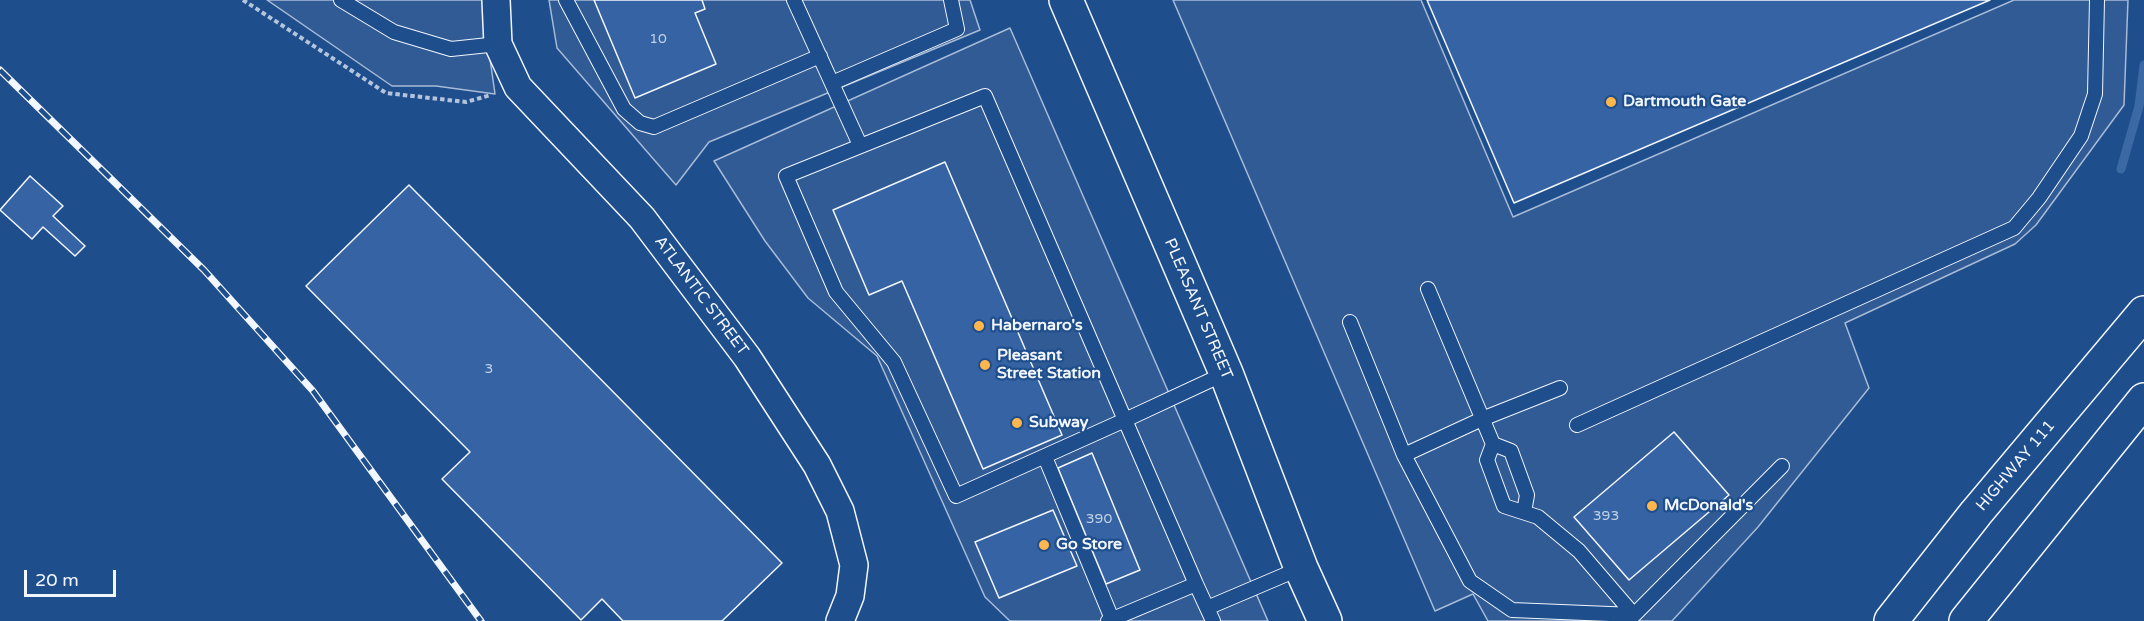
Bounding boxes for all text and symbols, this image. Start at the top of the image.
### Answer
house number: 10 [649,31,667,47]
place label: Dartmouth Gate [1623,92,1746,112]
marker: Dartmouth Gate [1604,95,1618,109]
street label: ATLANTIC STREET [650,233,752,359]
street label: PLEASANT STREET [1160,236,1236,382]
place label: Habernaro's [991,316,1083,336]
marker: Habernaro's [972,319,986,333]
place label: Pleasant Street Station [997,346,1101,384]
marker: Pleasant Street Station [978,358,992,372]
house number: 3 [485,361,493,377]
place label: Subway [1029,413,1088,433]
marker: Subway [1010,416,1024,430]
street label: HIGHWAY 111 [1972,417,2060,515]
place label: McDonald's [1664,496,1753,516]
marker: McDonald's [1645,499,1659,513]
house number: 393 [1593,508,1619,524]
house number: 390 [1086,511,1112,527]
place label: Go Store [1056,535,1122,555]
marker: Go Store [1037,538,1051,552]
scale bar [27,558,118,596]
text: 20 m [35,569,79,591]

